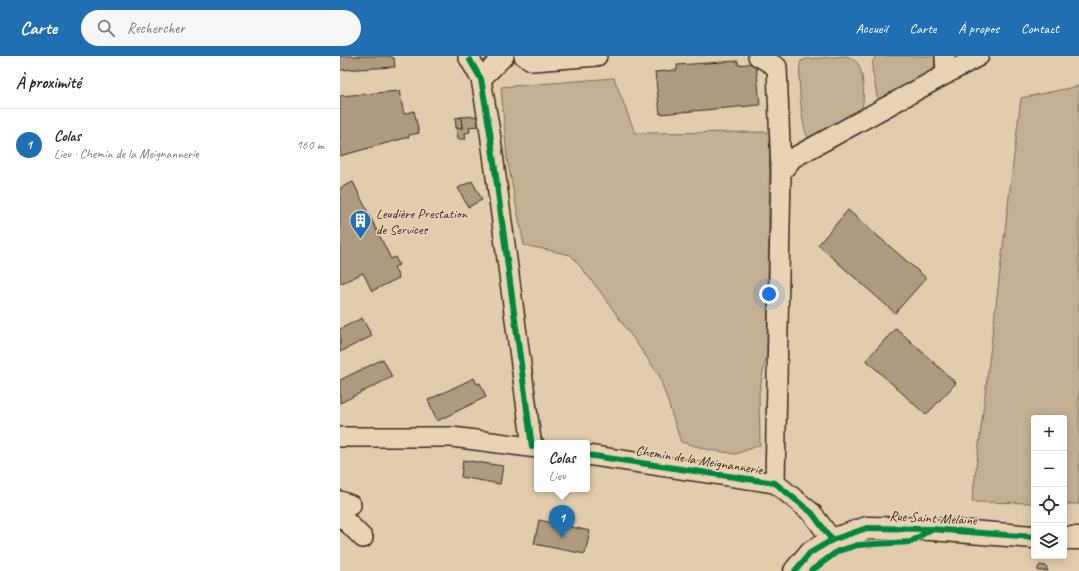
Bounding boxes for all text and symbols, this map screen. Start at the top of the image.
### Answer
search box [81,10,361,46]
text: Carte [20,16,57,40]
icon: search [95,17,117,39]
text: Rechercher [127,19,185,38]
text: Accueil [856,20,887,37]
text: Carte [909,20,936,37]
text: À propos [958,20,999,37]
text: Contact [1021,20,1059,37]
text: À proximité [16,72,81,93]
text: Colas [54,127,81,146]
text: 1 [26,137,32,153]
text: 160 m [296,137,324,153]
text: Lieu · Chemin de la Meignannerie [54,146,199,162]
place label: Leudière Prestation de Services [376,205,468,238]
building icon: Leudière Prestation de Services [348,208,374,241]
your location [759,284,779,304]
map controls [1031,415,1067,559]
button: + [1031,415,1067,451]
popup [534,440,590,492]
street label: Chemin de la Meignannerie [635,442,765,479]
text: Colas [549,449,575,468]
button: − [1031,451,1067,487]
text: Lieu [549,468,566,484]
button: locate [1031,487,1067,523]
pin: 1 [549,505,575,538]
street label: Rue Saint-Melaine [889,507,978,529]
button: layers [1031,523,1067,559]

